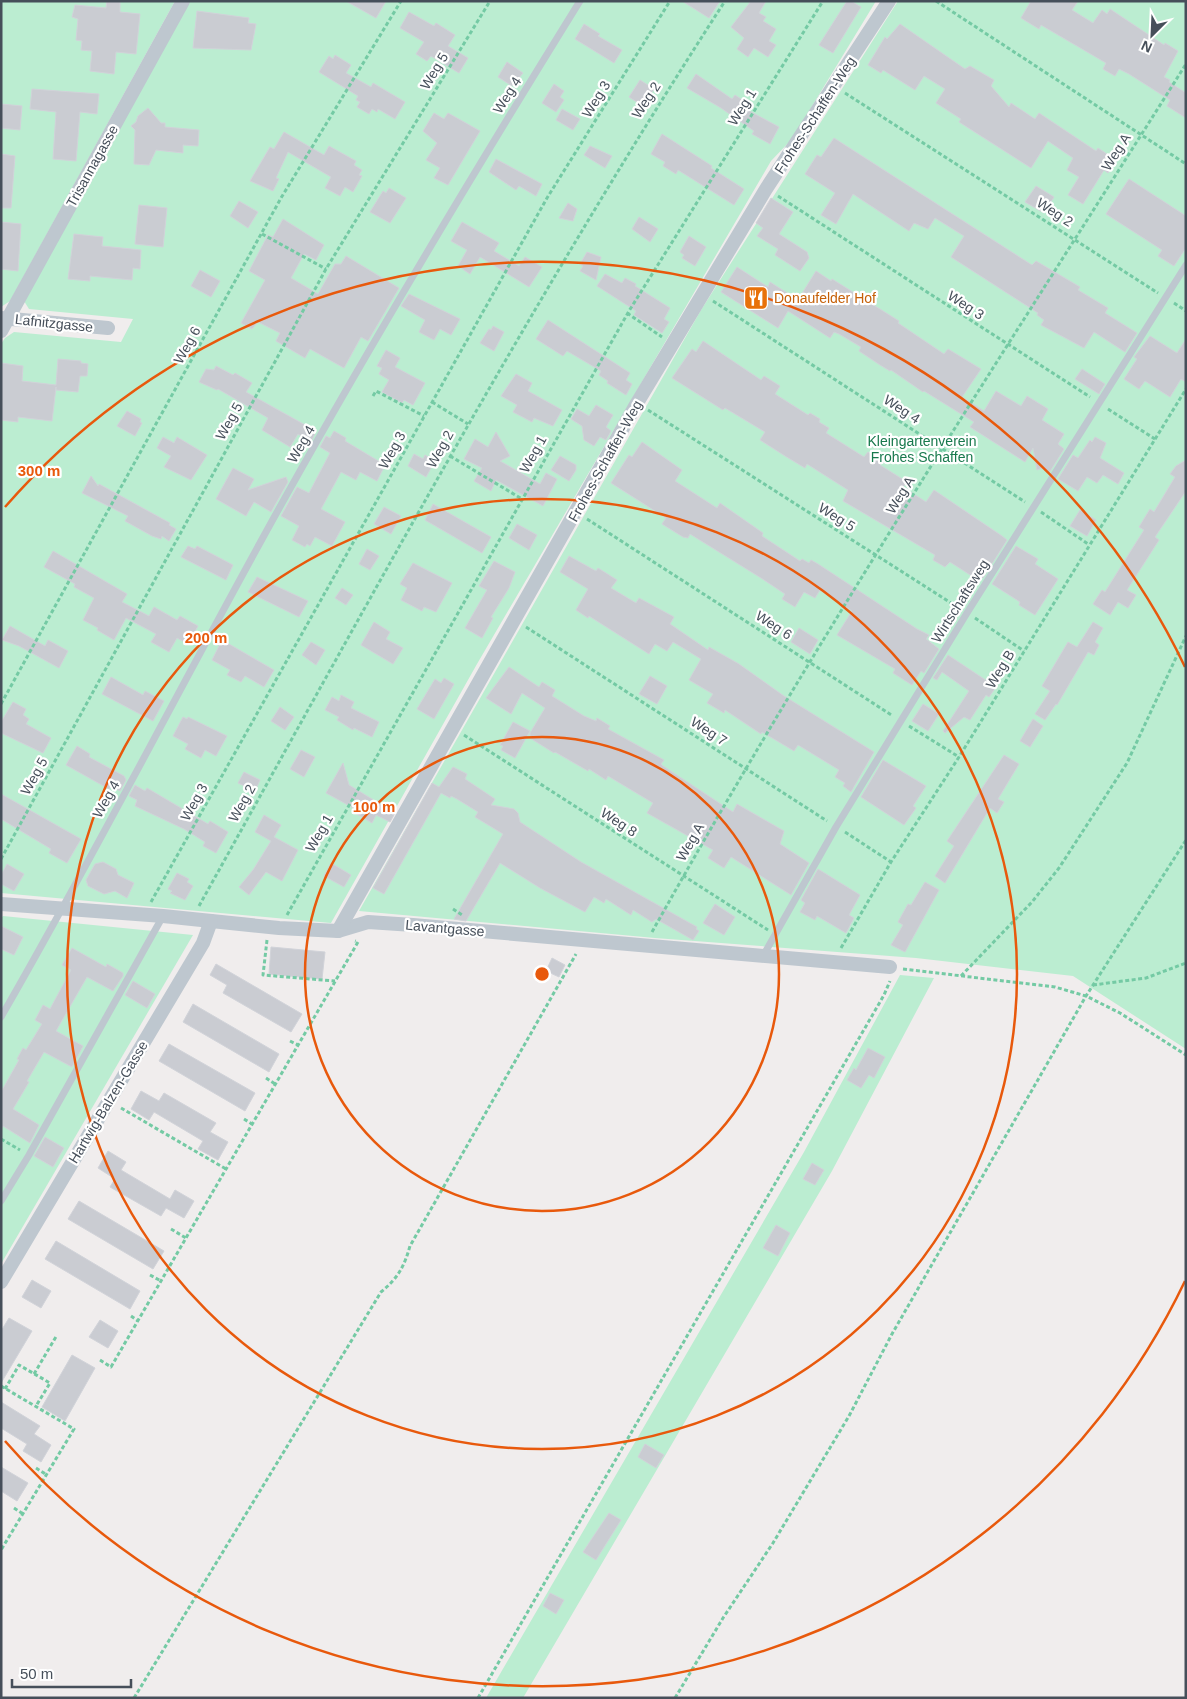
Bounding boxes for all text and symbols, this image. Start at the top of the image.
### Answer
north arrow [1127,10,1177,60]
text: N [1139,38,1155,56]
street label: Weg 5 [417,49,451,92]
street label: Frohes-Schaffen-Weg [771,53,859,177]
street label: Weg 4 [490,74,525,116]
street label: Weg 3 [579,78,614,120]
street label: Weg 2 [628,79,664,121]
street label: Weg 1 [725,86,760,128]
street label: Trisannagasse [63,122,121,210]
street label: Weg A [1098,130,1134,174]
street label: Weg 2 [1034,194,1076,230]
restaurant icon: Donaufelder Hof [743,285,769,311]
street label: Weg 3 [945,287,987,323]
place label: Donaufelder Hof [774,290,876,306]
street label: Lafnitzgasse [14,311,94,335]
street label: Weg 6 [170,323,204,366]
street label: Weg 4 [881,391,923,427]
street label: Frohes-Schaffen-Weg [565,397,645,525]
street label: Weg 5 [212,399,246,442]
street label: Weg 4 [284,422,318,465]
street label: Weg 2 [423,427,457,470]
street label: Weg 3 [375,428,409,471]
street label: Weg 1 [516,432,550,475]
park label: Kleingartenverein Frohes Schaffen [868,433,976,465]
text: 300 m [18,462,60,479]
street label: Weg A [882,473,918,517]
street label: Weg 5 [816,500,858,535]
street label: Wirtschaftsweg [928,557,992,645]
street label: Weg 6 [753,607,795,643]
text: 200 m [185,629,227,646]
street label: Weg B [982,647,1018,691]
street label: Weg 7 [688,713,730,749]
street label: Weg 5 [17,754,51,797]
street label: Weg 4 [89,777,123,820]
street label: Weg 3 [177,780,211,823]
street label: Weg 2 [225,781,259,824]
text: 100 m [353,798,395,815]
street label: Weg 8 [598,804,640,840]
street label: Weg 1 [302,811,336,854]
street label: Weg A [673,820,708,864]
street label: Lavantgasse [405,917,485,939]
centre of rings [533,965,551,983]
street label: Hartwig-Balzen-Gasse [65,1038,151,1166]
scale bar [12,1656,131,1688]
text: 50 m [20,1665,53,1682]

